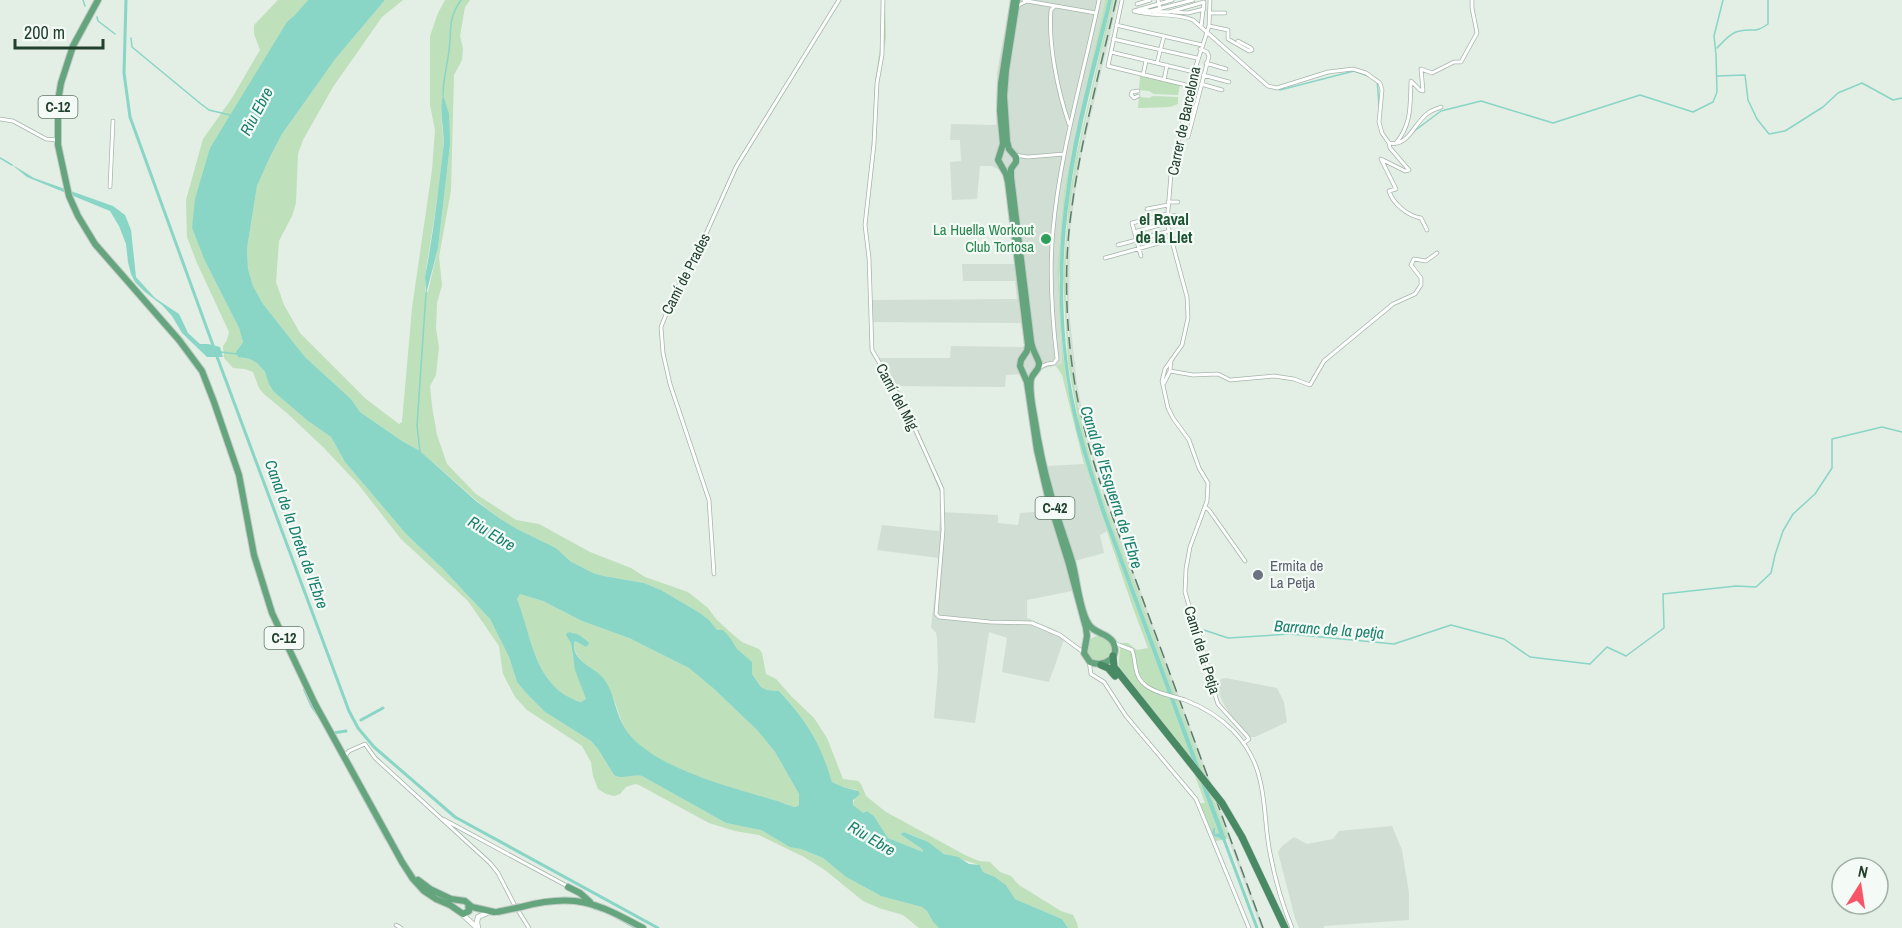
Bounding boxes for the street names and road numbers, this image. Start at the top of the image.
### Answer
street label: Carrer de Barcelona [1162,64,1205,177]
road number: C-12 [38,96,78,118]
street label: Camí de Prades [656,229,715,318]
street label: Camí del Mig [871,360,924,434]
road number: C-42 [1036,497,1074,519]
street label: Camí de la Petja [1179,603,1226,697]
road number: C-12 [264,627,304,649]

